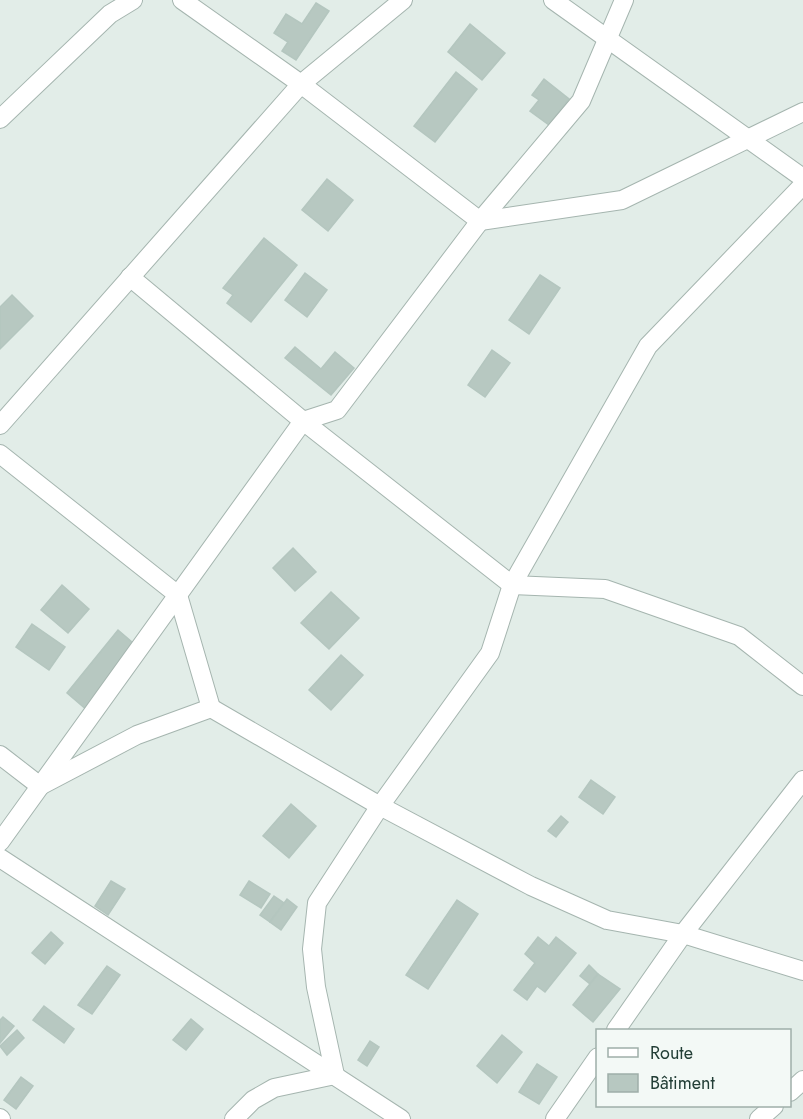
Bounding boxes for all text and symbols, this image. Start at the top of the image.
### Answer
legend [596,1029,791,1107]
text: Route [650,1040,693,1066]
text: Bâtiment [650,1070,716,1096]

